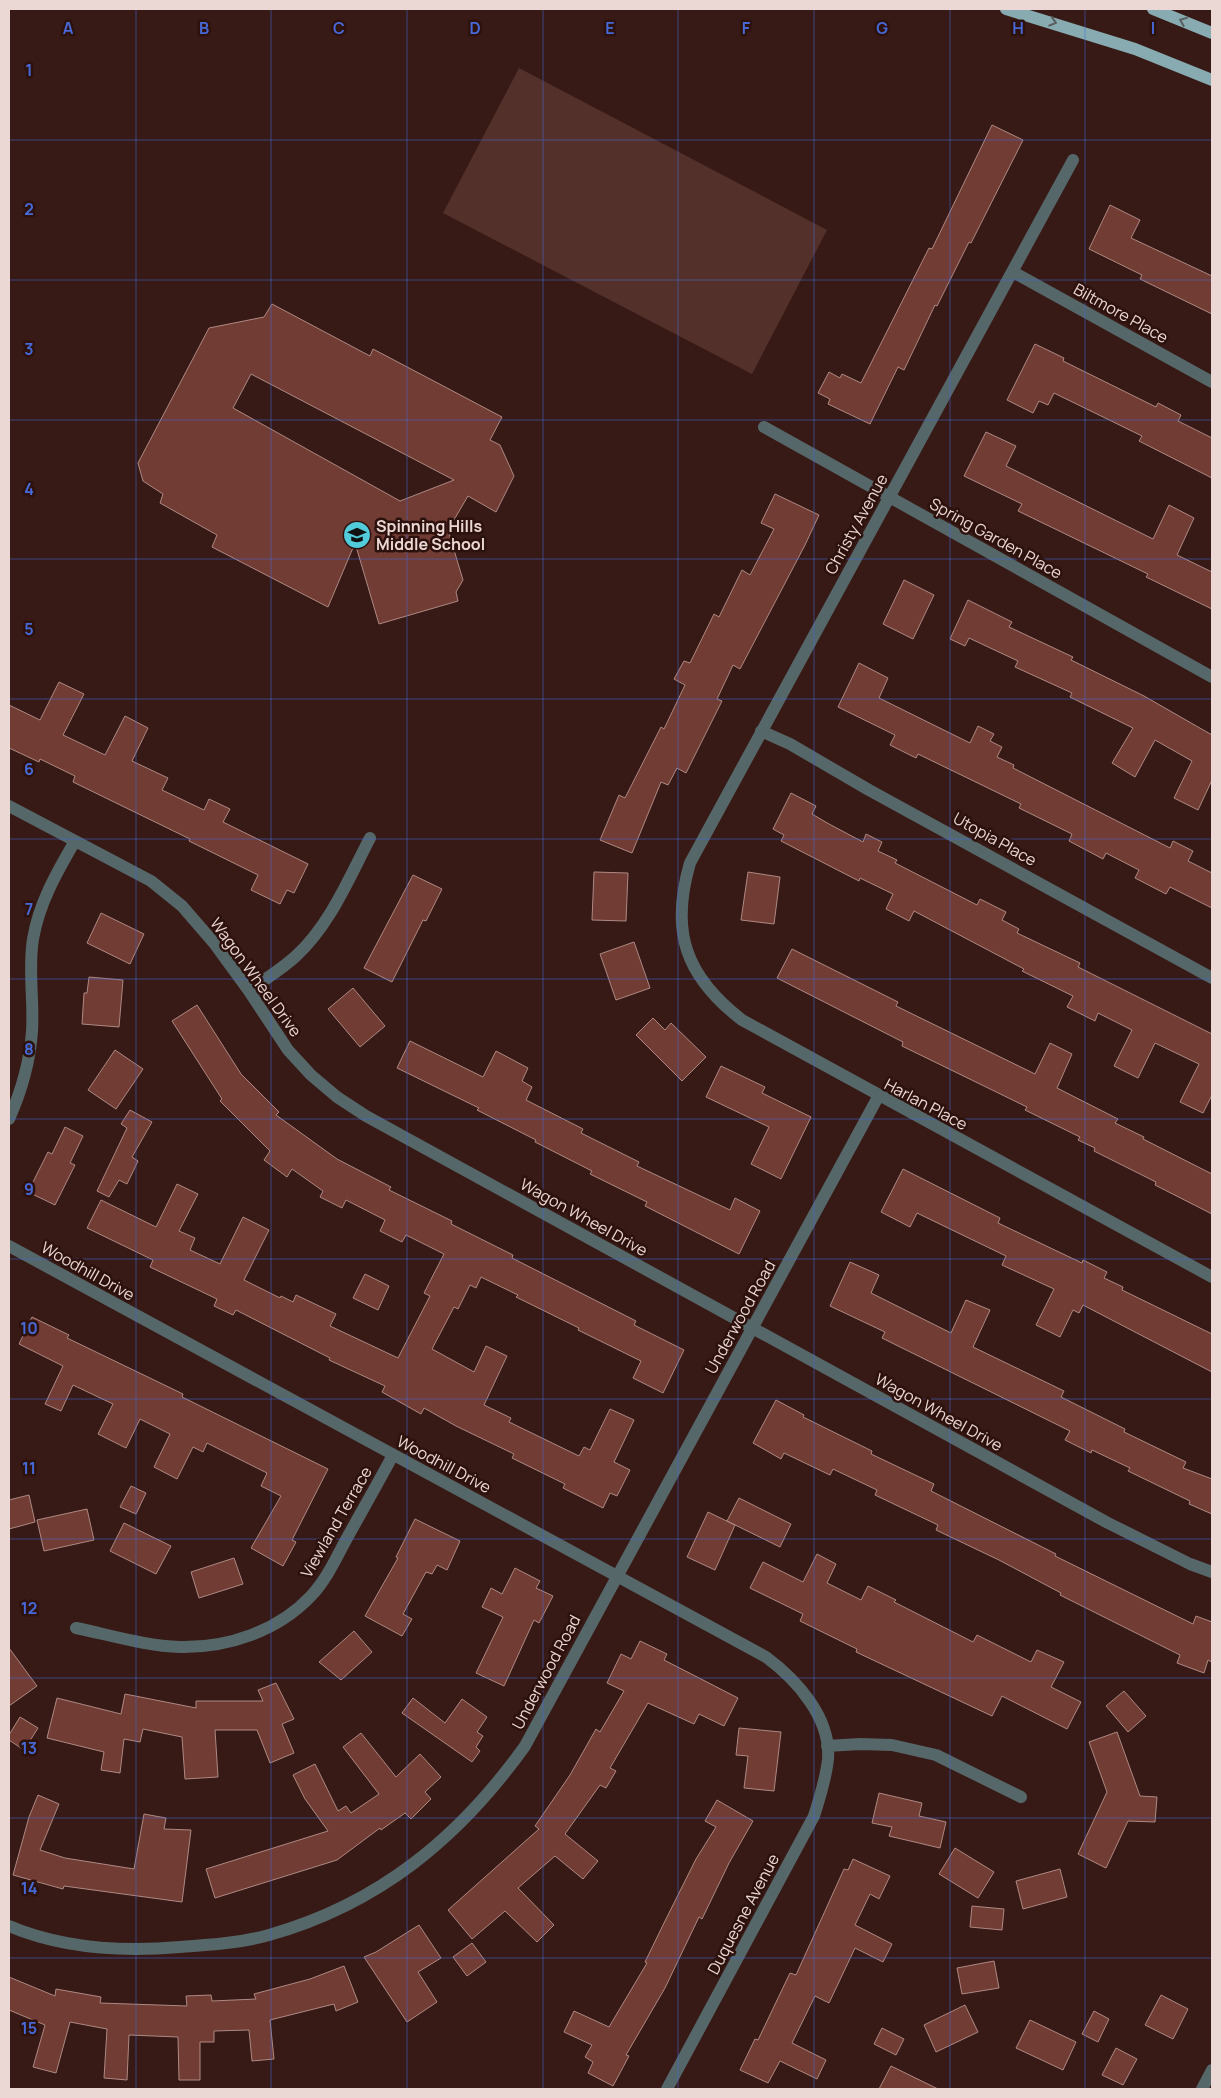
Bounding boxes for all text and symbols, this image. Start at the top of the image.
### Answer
one-way arrow [1179,16,1188,27]
text: A [63,17,74,39]
text: B [199,17,209,39]
text: C [333,17,345,39]
text: D [469,17,481,39]
text: E [605,17,615,39]
text: F [742,17,751,39]
text: G [876,17,888,39]
text: H [1012,17,1024,39]
one-way arrow [1048,17,1056,27]
text: I [1151,17,1155,39]
text: 1 [25,59,33,81]
text: 2 [24,198,34,220]
street label: Biltmore Place [1070,278,1172,348]
text: 3 [24,338,34,360]
street label: Christy Avenue [819,470,893,578]
text: 4 [24,478,34,500]
street label: Spring Garden Place [926,492,1066,584]
place label: Spinning Hills Middle School [376,515,485,555]
school or university icon: Spinning Hills Middle School [342,520,372,550]
text: 5 [24,618,34,640]
text: 6 [24,758,34,780]
street label: Utopia Place [949,807,1041,871]
text: 7 [25,898,33,920]
street label: Wagon Wheel Drive [205,913,307,1041]
text: 8 [24,1038,34,1060]
street label: Harlan Place [881,1073,971,1135]
street label: Wagon Wheel Drive [516,1173,652,1261]
text: 9 [24,1178,34,1200]
street label: Woodhill Drive [37,1236,139,1306]
street label: Underwood Road [700,1256,780,1378]
text: 10 [20,1317,38,1339]
street label: Wagon Wheel Drive [871,1368,1007,1456]
street label: Woodhill Drive [393,1430,495,1498]
text: 11 [22,1457,36,1479]
street label: Viewland Terrace [295,1462,377,1582]
text: 12 [21,1597,37,1619]
street label: Underwood Road [507,1611,585,1733]
text: 13 [21,1737,37,1759]
street label: Duquesne Avenue [702,1850,784,1978]
text: 14 [21,1877,37,1899]
text: 15 [21,2017,37,2039]

